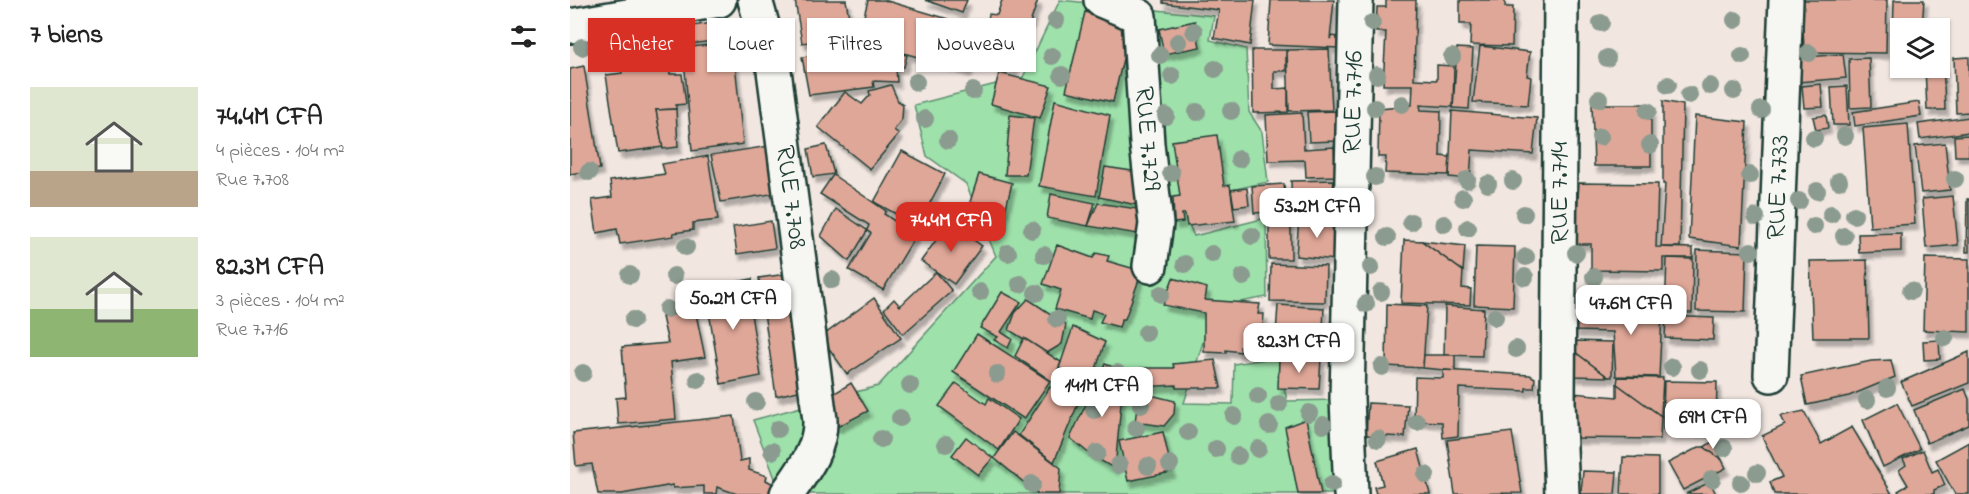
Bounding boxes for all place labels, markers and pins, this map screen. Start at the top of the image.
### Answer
pin: 53.2M CFA [1248,188,1386,239]
pin: 74.4M CFA [882,202,1020,253]
pin: 50.2M CFA [664,280,802,331]
pin: 47.6M CFA [1562,285,1700,336]
pin: 82.3M CFA [1230,323,1368,374]
pin: 141M CFA [1040,367,1164,418]
pin: 69M CFA [1658,399,1768,450]

